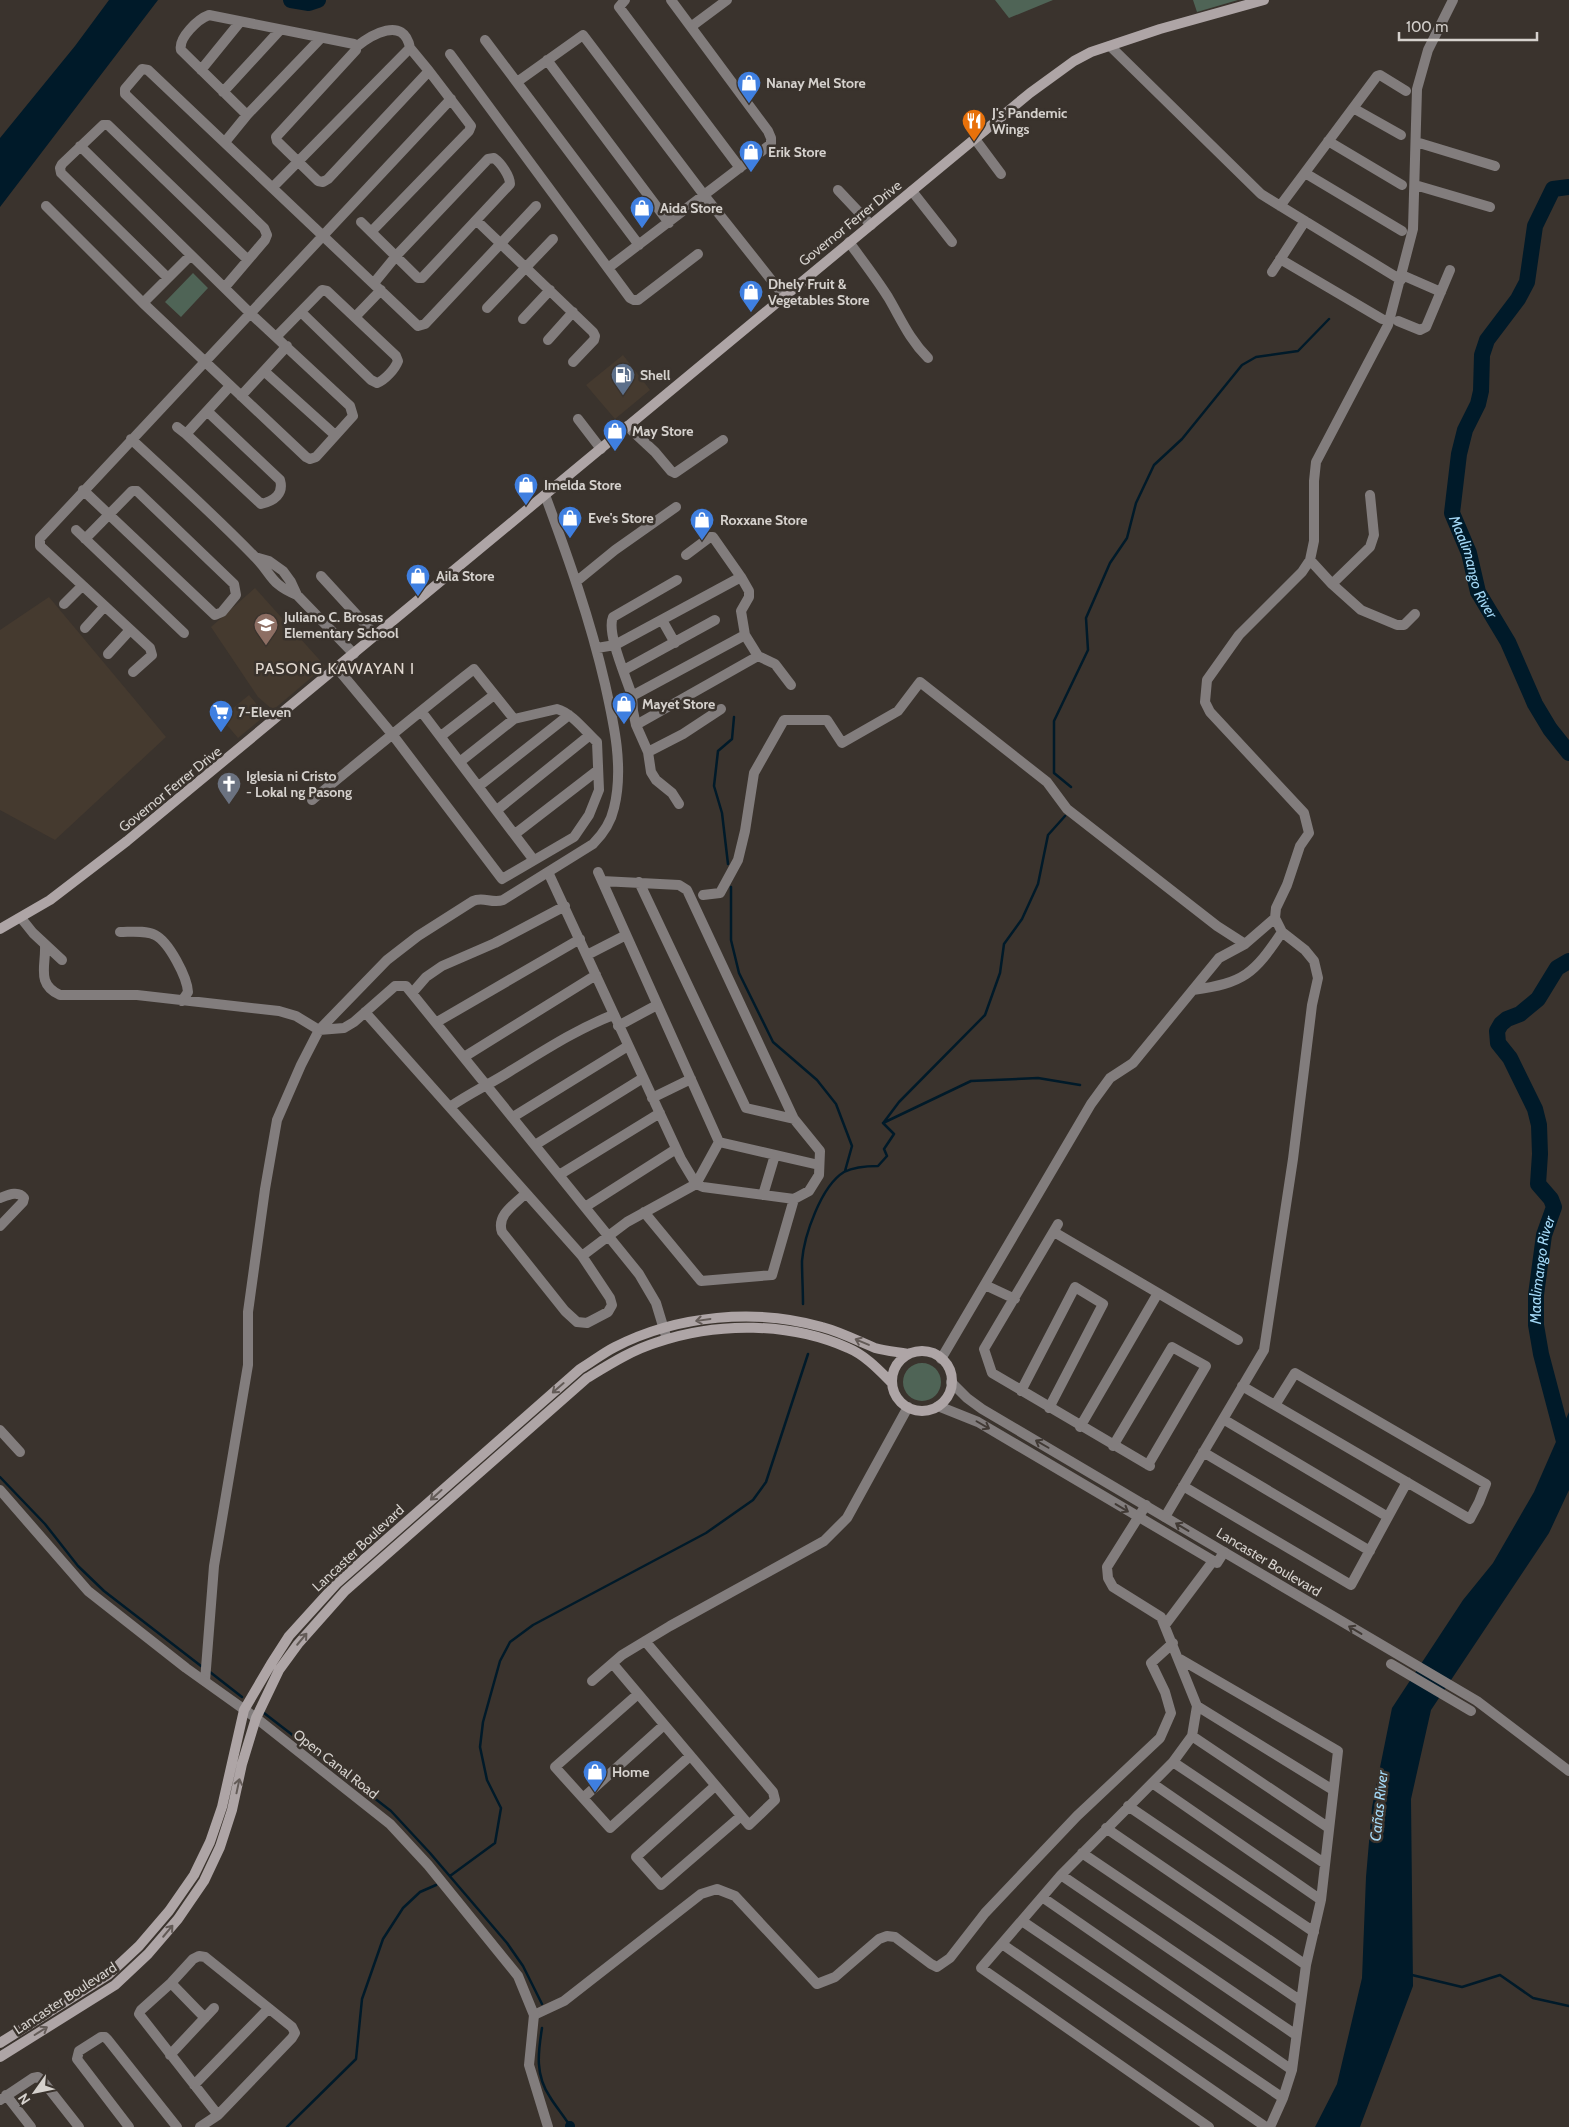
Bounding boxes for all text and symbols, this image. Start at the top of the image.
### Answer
scale bar [1399,10,1536,42]
text: 100 m [1406,18,1448,36]
shop icon: Nanay Mel Store [736,70,762,104]
place label: Nanay Mel Store [766,74,866,92]
place label: J's Pandemic Wings [991,104,1068,138]
restaurant icon: J's Pandemic Wings [961,108,987,142]
shop icon: Erik Store [738,139,764,173]
place label: Erik Store [768,143,826,161]
street label: Governor Ferrer Drive [795,176,905,270]
shop icon: Aida Store [629,195,655,229]
place label: Aida Store [660,199,723,217]
place label: Dhely Fruit & Vegetables Store [768,275,869,309]
shop icon: Dhely Fruit & Vegetables Store [738,279,764,313]
fuel station icon: Shell [610,362,636,396]
place label: Shell [640,366,671,384]
shop icon: May Store [602,418,628,452]
place label: May Store [632,422,693,440]
shop icon: Imelda Store [513,472,539,506]
place label: Imelda Store [544,476,621,494]
shop icon: Eve's Store [557,505,583,539]
shop icon: Roxxane Store [689,507,715,541]
place label: Eve's Store [588,509,654,527]
place label: Roxxane Store [720,511,808,529]
water label: Maalimango River [1445,512,1501,623]
shop icon: Aila Store [405,563,431,597]
place label: Aila Store [436,567,494,585]
place label: Juliano C. Brosas Elementary School [283,608,399,642]
school or university icon: Juliano C. Brosas Elementary School [253,612,279,646]
district label: PASONG KAWAYAN I [255,659,415,678]
shop icon: Mayet Store [611,691,637,725]
place label: Mayet Store [642,695,715,713]
supermarket icon: 7-Eleven [208,699,234,733]
place label: 7-Eleven [238,703,291,721]
street label: Governor Ferrer Drive [115,742,225,836]
place label: Iglesia ni Cristo - Lokal ng Pasong [246,767,352,801]
church icon: Iglesia ni Cristo - Lokal ng Pasong [216,771,242,805]
water label: Maalimango River [1527,1212,1560,1325]
one-way arrow [696,1315,712,1325]
one-way arrow [855,1336,870,1346]
one-way arrow [552,1382,565,1393]
one-way arrow [975,1420,990,1430]
one-way arrow [1036,1439,1050,1449]
one-way arrow [430,1489,443,1501]
street label: Lancaster Boulevard [308,1501,408,1595]
one-way arrow [1115,1504,1129,1514]
one-way arrow [1176,1521,1190,1531]
street label: Lancaster Boulevard [1213,1524,1325,1600]
one-way arrow [1349,1624,1363,1634]
one-way arrow [297,1633,308,1646]
street label: Open Canal Road [290,1725,382,1803]
shop icon: Home [582,1759,608,1793]
place label: Home [612,1763,649,1781]
water label: Cañas River [1366,1768,1392,1842]
one-way arrow [233,1779,243,1795]
one-way arrow [162,1924,173,1937]
street label: Lancaster Boulevard [10,1958,120,2038]
one-way arrow [34,2025,48,2035]
north arrow [10,2067,60,2117]
text: N [14,2090,34,2108]

